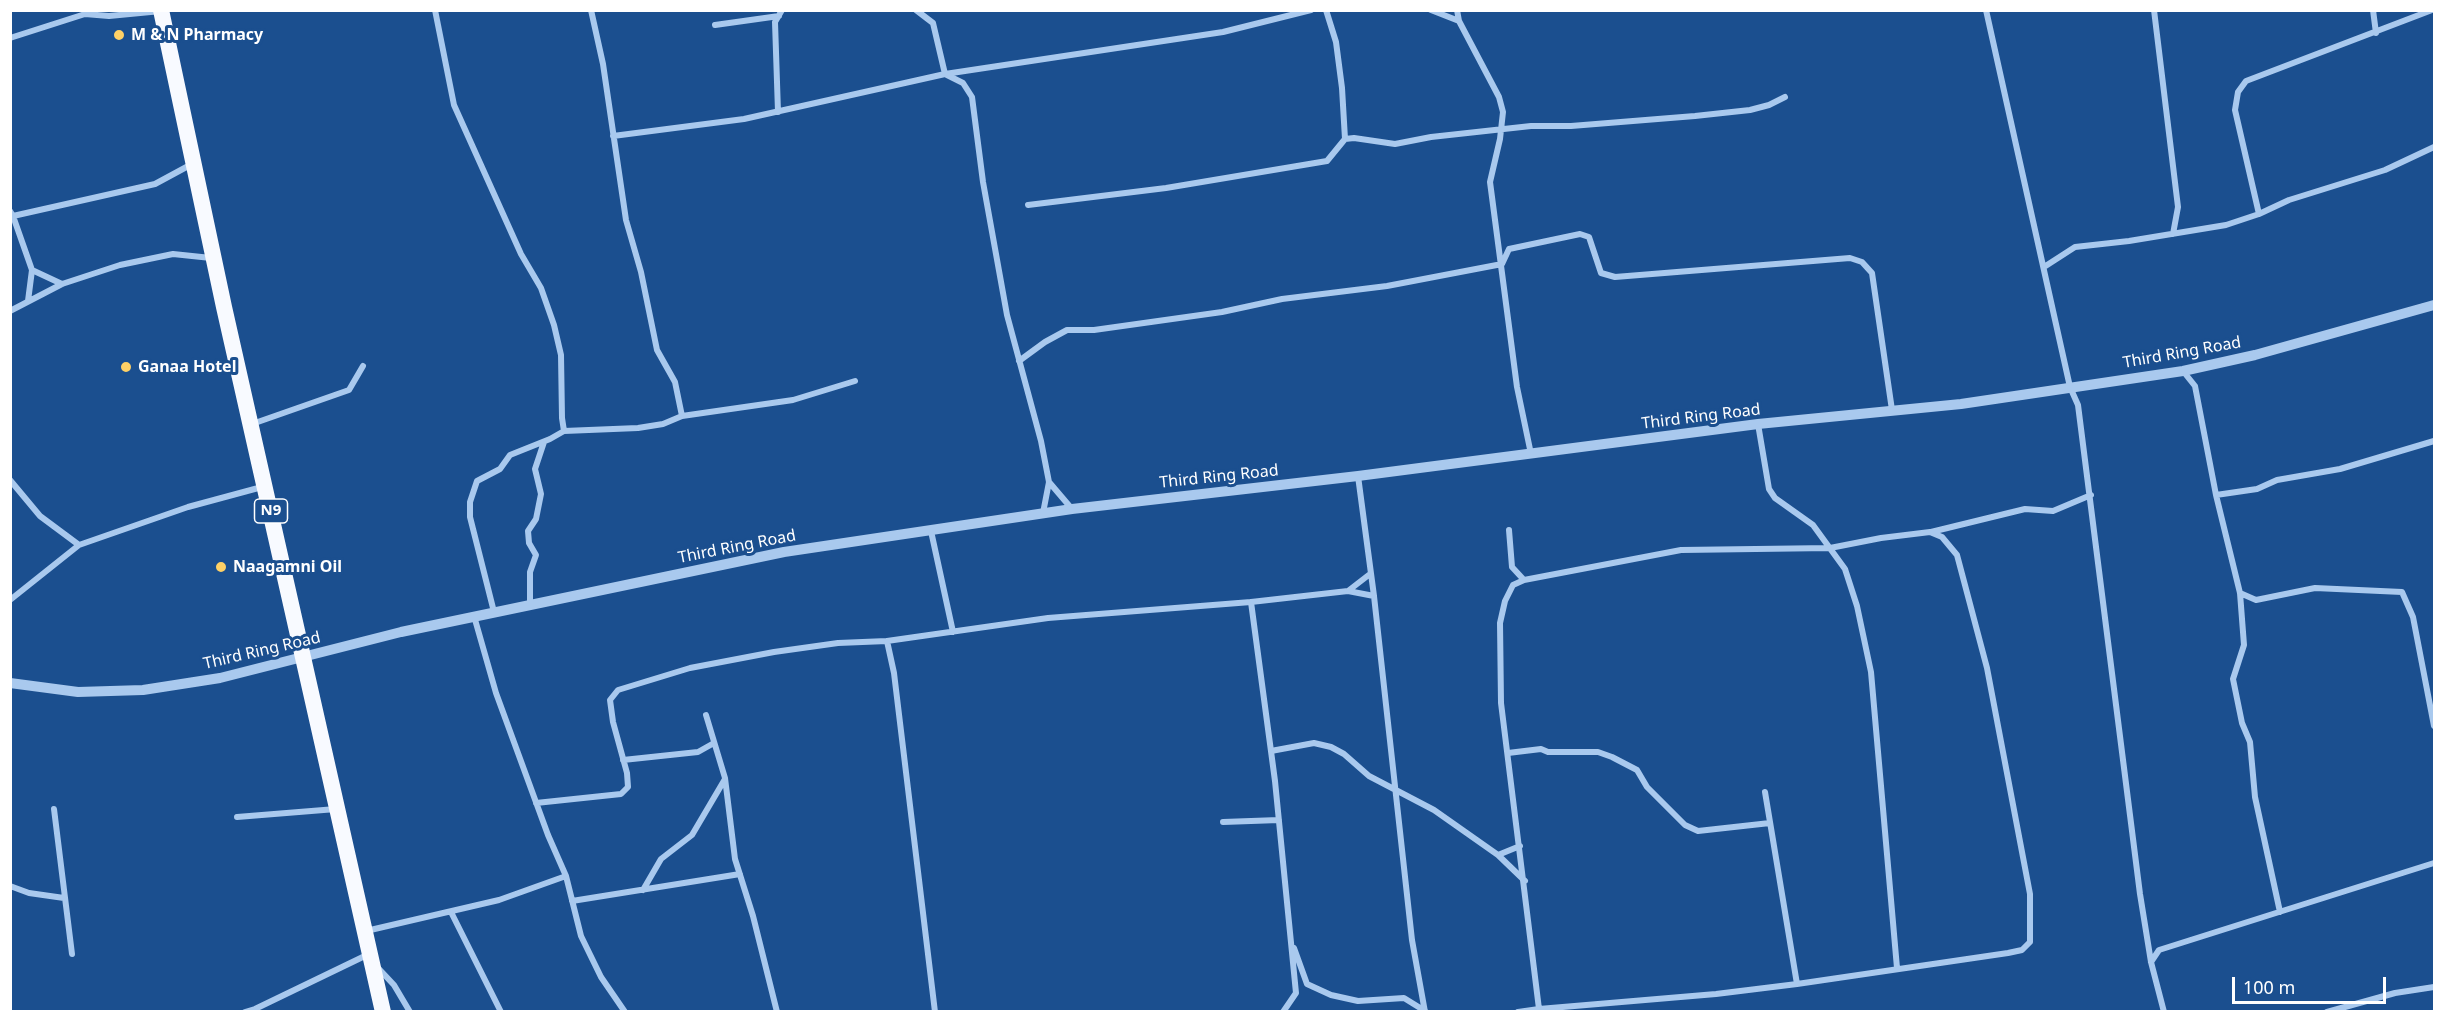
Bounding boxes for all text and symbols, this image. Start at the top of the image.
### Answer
place label: M & N Pharmacy [131,25,263,45]
marker: M & N Pharmacy [112,28,126,42]
street label: Third Ring Road [2121,333,2243,373]
place label: Ganaa Hotel [138,357,236,377]
marker: Ganaa Hotel [119,360,133,374]
street label: Third Ring Road [1640,400,1762,434]
street label: Third Ring Road [1159,461,1279,493]
road number: N9 [254,499,288,523]
street label: Third Ring Road [676,526,798,568]
place label: Naagamni Oil [233,557,342,577]
marker: Naagamni Oil [214,560,228,574]
street label: Third Ring Road [202,628,322,674]
scale bar [2235,965,2390,1003]
text: 100 m [2243,975,2295,999]

